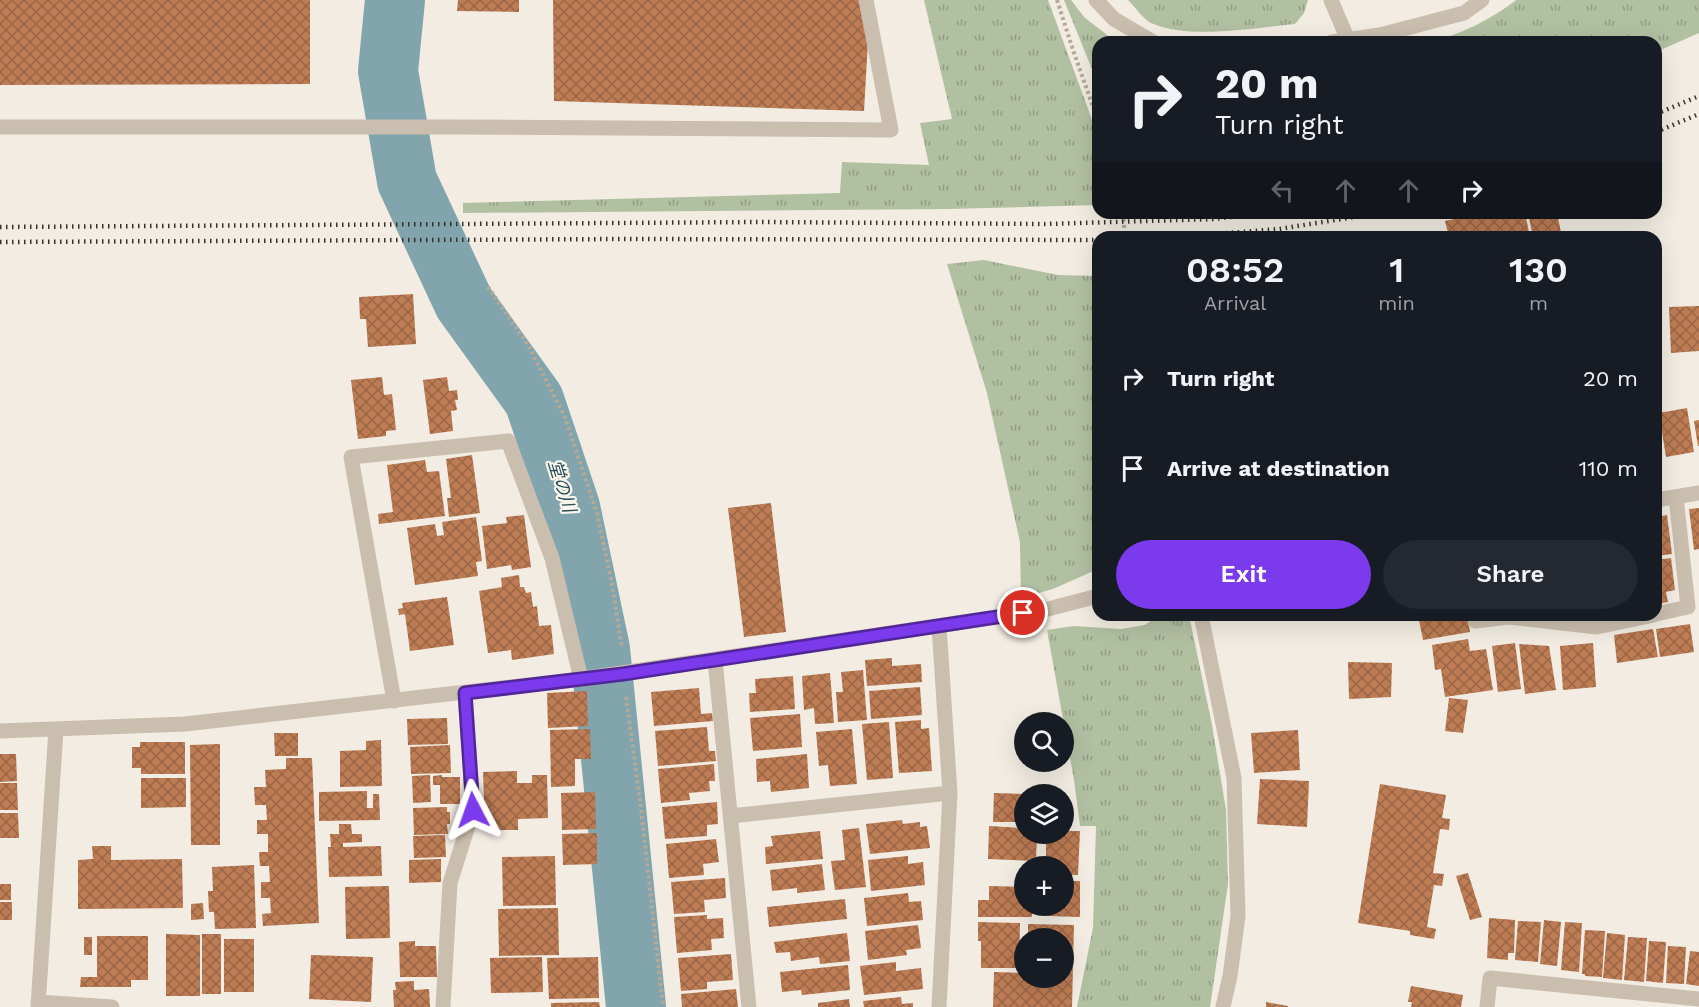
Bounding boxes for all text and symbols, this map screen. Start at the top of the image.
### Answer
text: 20 m [1215,59,1319,108]
icon: right [1116,60,1194,138]
text: Turn right [1215,109,1344,141]
icon: left [1266,174,1299,207]
icon: ahead [1329,174,1362,207]
icon: ahead [1392,174,1425,207]
icon: right [1455,174,1488,207]
text: 08:52 [1186,249,1284,291]
text: 1 [1389,249,1404,291]
text: 130 [1509,249,1568,291]
text: Arrival [1204,291,1266,315]
text: min [1378,291,1415,315]
text: m [1529,291,1548,315]
icon: right [1116,362,1149,395]
text: Turn right [1167,366,1274,391]
text: 20 m [1583,366,1638,391]
icon: arrive [1116,452,1149,485]
text: Arrive at destination [1167,456,1390,481]
text: 110 m [1579,456,1638,481]
water label: 堂の川 [545,457,581,517]
button: Exit [1116,540,1371,609]
button: Share [1383,540,1638,609]
pin [997,587,1048,638]
icon: arrive [1006,596,1039,629]
map controls [1014,712,1074,988]
button: search [1014,712,1074,772]
position arrow [441,778,505,842]
button: layers [1014,784,1074,844]
button: + [1014,856,1074,916]
button: − [1014,928,1074,988]

